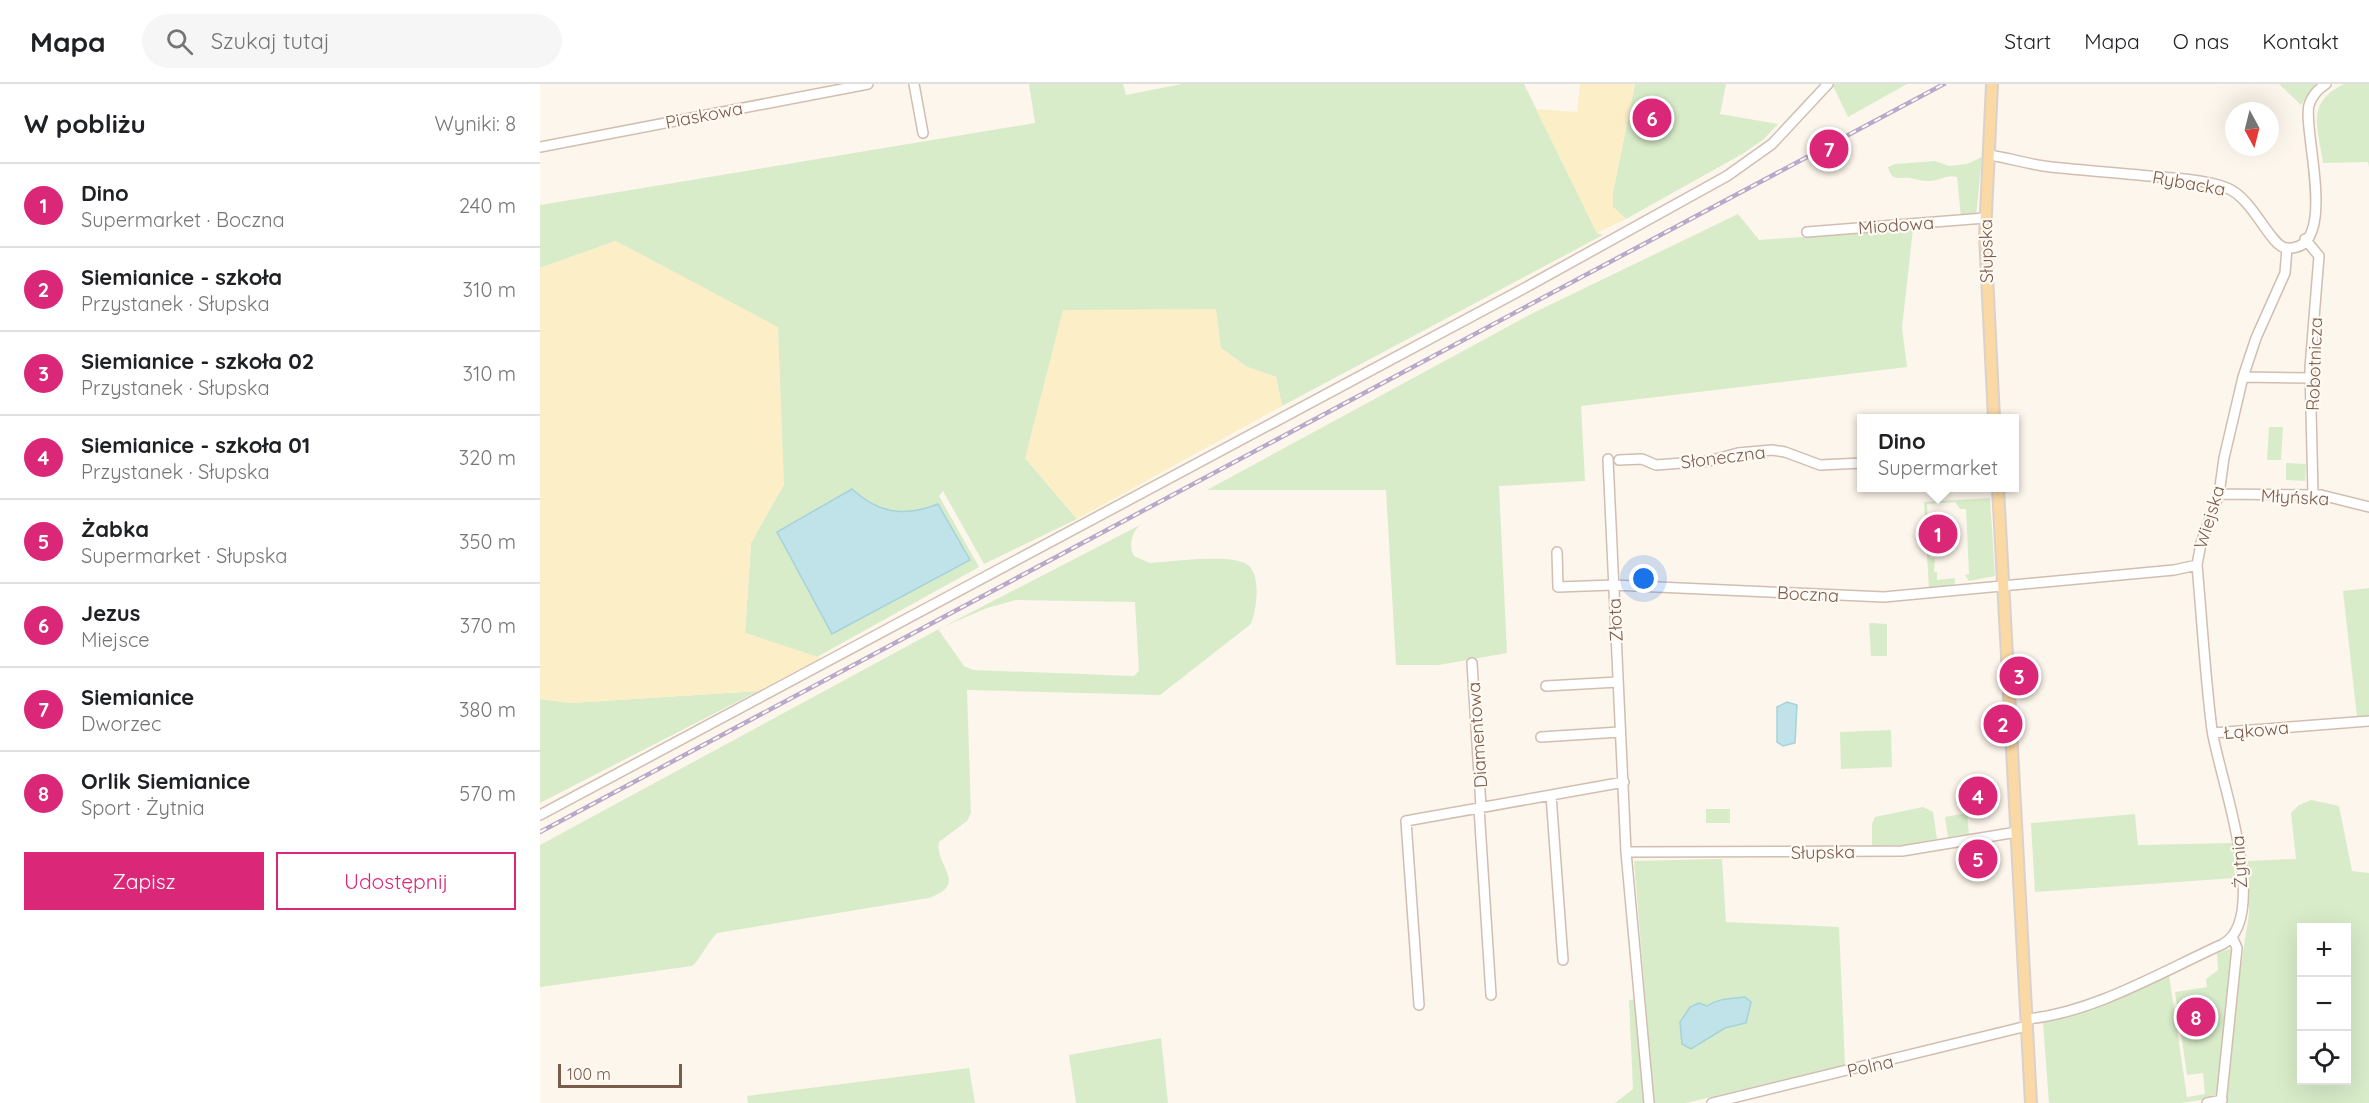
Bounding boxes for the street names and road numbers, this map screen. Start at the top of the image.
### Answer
street label: Piaskowa [663,96,745,134]
street label: Rybacka [2151,165,2227,201]
street label: Miodowa [1857,211,1935,239]
street label: Słupska [1974,219,1998,283]
street label: Robotnicza [2301,317,2327,411]
street label: Słoneczna [1679,440,1767,474]
street label: Wiejska [2188,482,2230,552]
street label: Młyńska [2260,484,2330,510]
street label: Boczna [1777,581,1839,607]
street label: Złota [1602,598,1628,642]
street label: Diamentowa [1462,681,1492,789]
street label: Łąkowa [2222,716,2290,744]
street label: Żytnia [2226,835,2252,889]
street label: Słupska [1791,840,1855,864]
street label: Polna [1845,1050,1895,1082]

